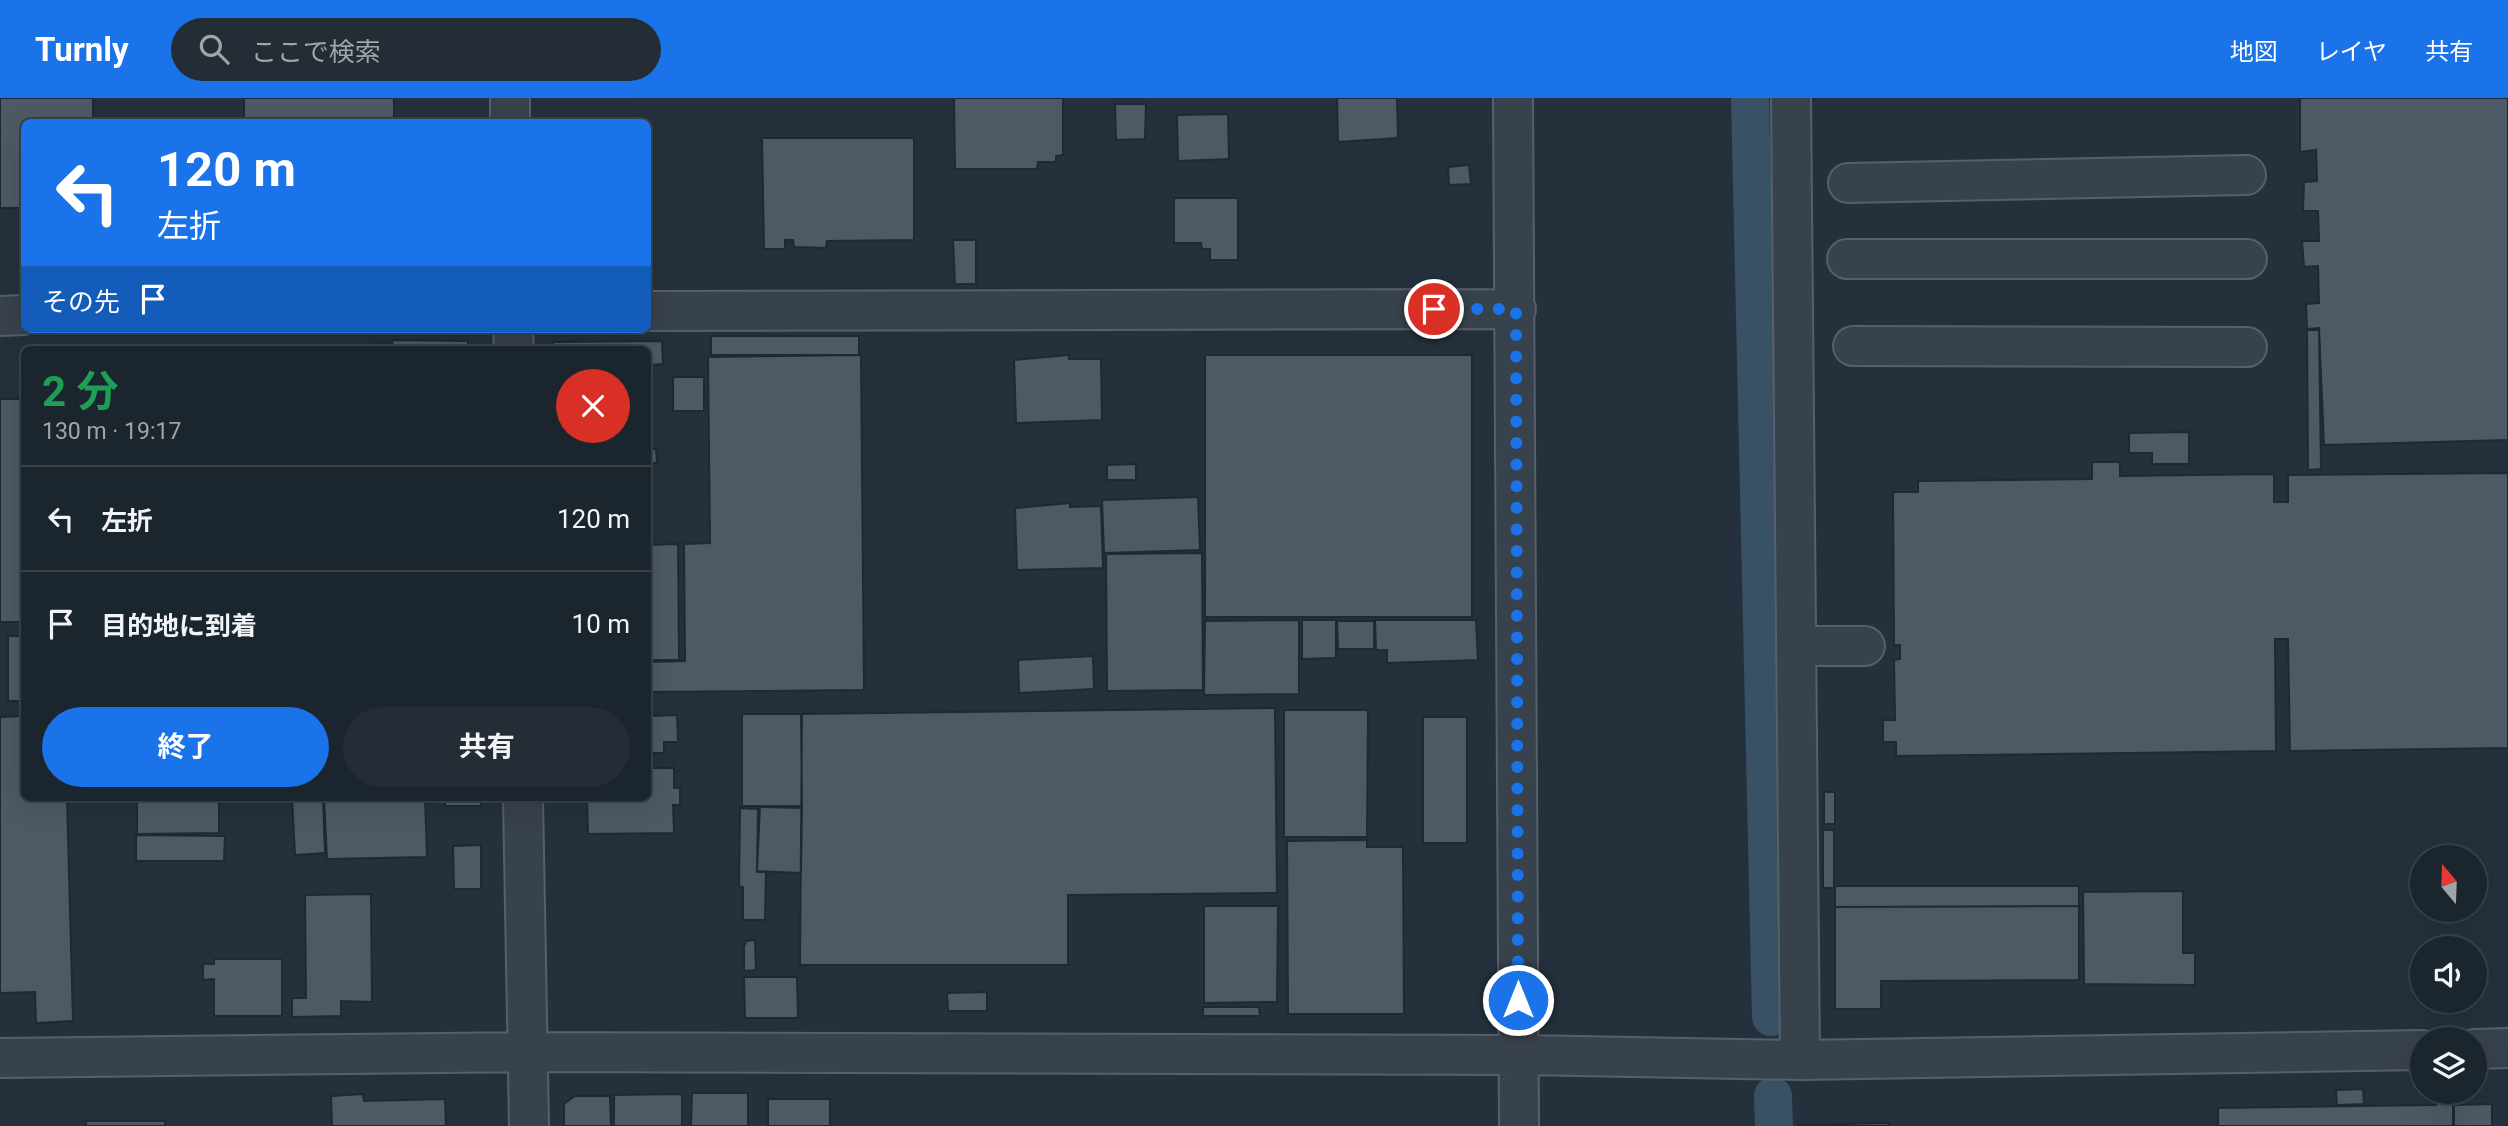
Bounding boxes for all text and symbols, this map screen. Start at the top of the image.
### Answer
search box [171,18,661,81]
text: Turnly [35,30,129,69]
icon: search [195,30,233,68]
text: ここで検索 [251,37,381,67]
text: 地図 [2230,38,2278,66]
text: レイヤ [2316,38,2387,66]
text: 共有 [2425,38,2473,66]
text: 120 m [157,141,296,198]
icon: left [42,147,133,238]
text: 左折 [157,207,221,245]
pin [1404,279,1464,339]
icon: arrive [134,280,172,318]
text: その先 [42,287,120,317]
icon: arrive [1415,290,1453,328]
text: 2 分 [42,367,119,416]
button: close [556,369,630,443]
text: 130 m · 19:17 [42,418,181,445]
icon: left [42,500,80,538]
text: 120 m [557,504,630,534]
text: 左折 [101,506,153,536]
icon: arrive [42,605,80,643]
text: 10 m [572,609,630,639]
text: 目的地に到着 [101,611,257,641]
button: 終了 [42,707,329,787]
button: 共有 [343,707,630,787]
north arrow [2410,845,2487,922]
map controls [2410,845,2487,1104]
button: sound [2410,936,2487,1013]
position arrow [1481,963,1555,1037]
button: layers [2410,1027,2487,1104]

